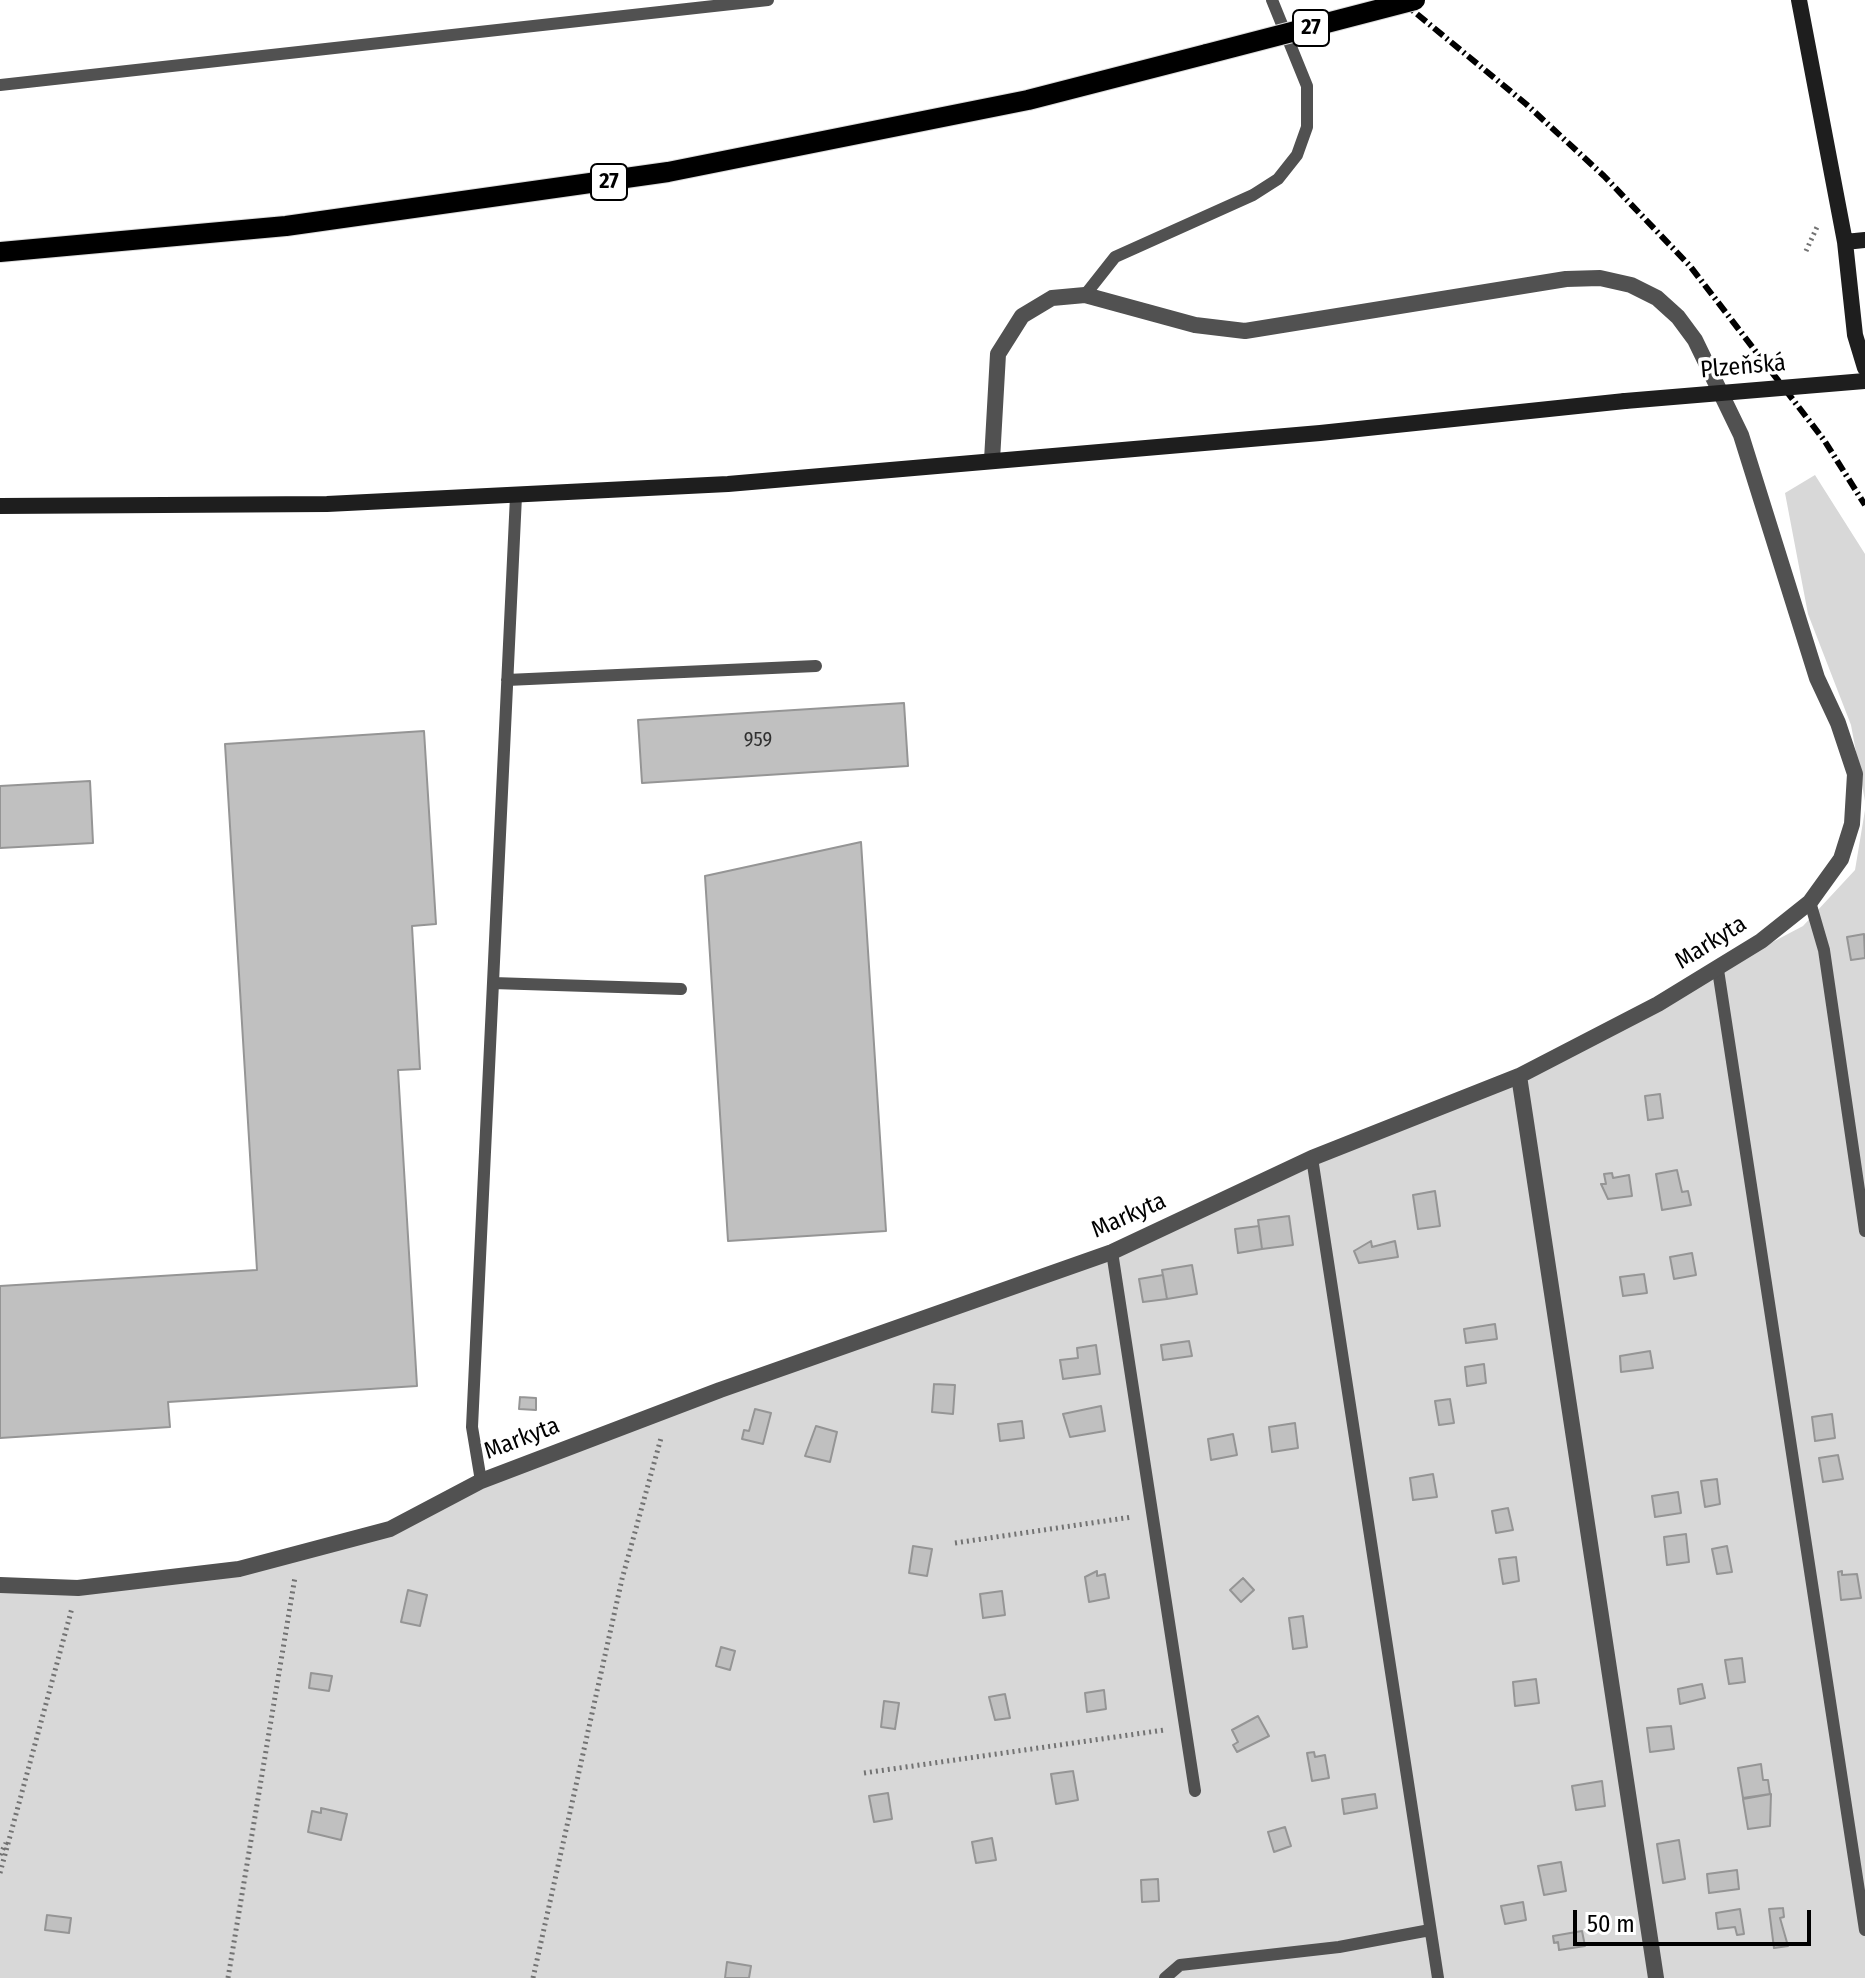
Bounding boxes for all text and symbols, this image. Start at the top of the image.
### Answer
road number: 27 [1293,10,1329,46]
road number: 27 [591,164,627,200]
street label: Plzeňská [1699,349,1787,385]
house number: 959 [744,728,772,752]
street label: Markyta [1670,910,1752,976]
street label: Markyta [1087,1187,1171,1245]
street label: Markyta [480,1411,564,1467]
scale bar [1577,1894,1815,1944]
text: 50 m [1587,1910,1635,1938]

